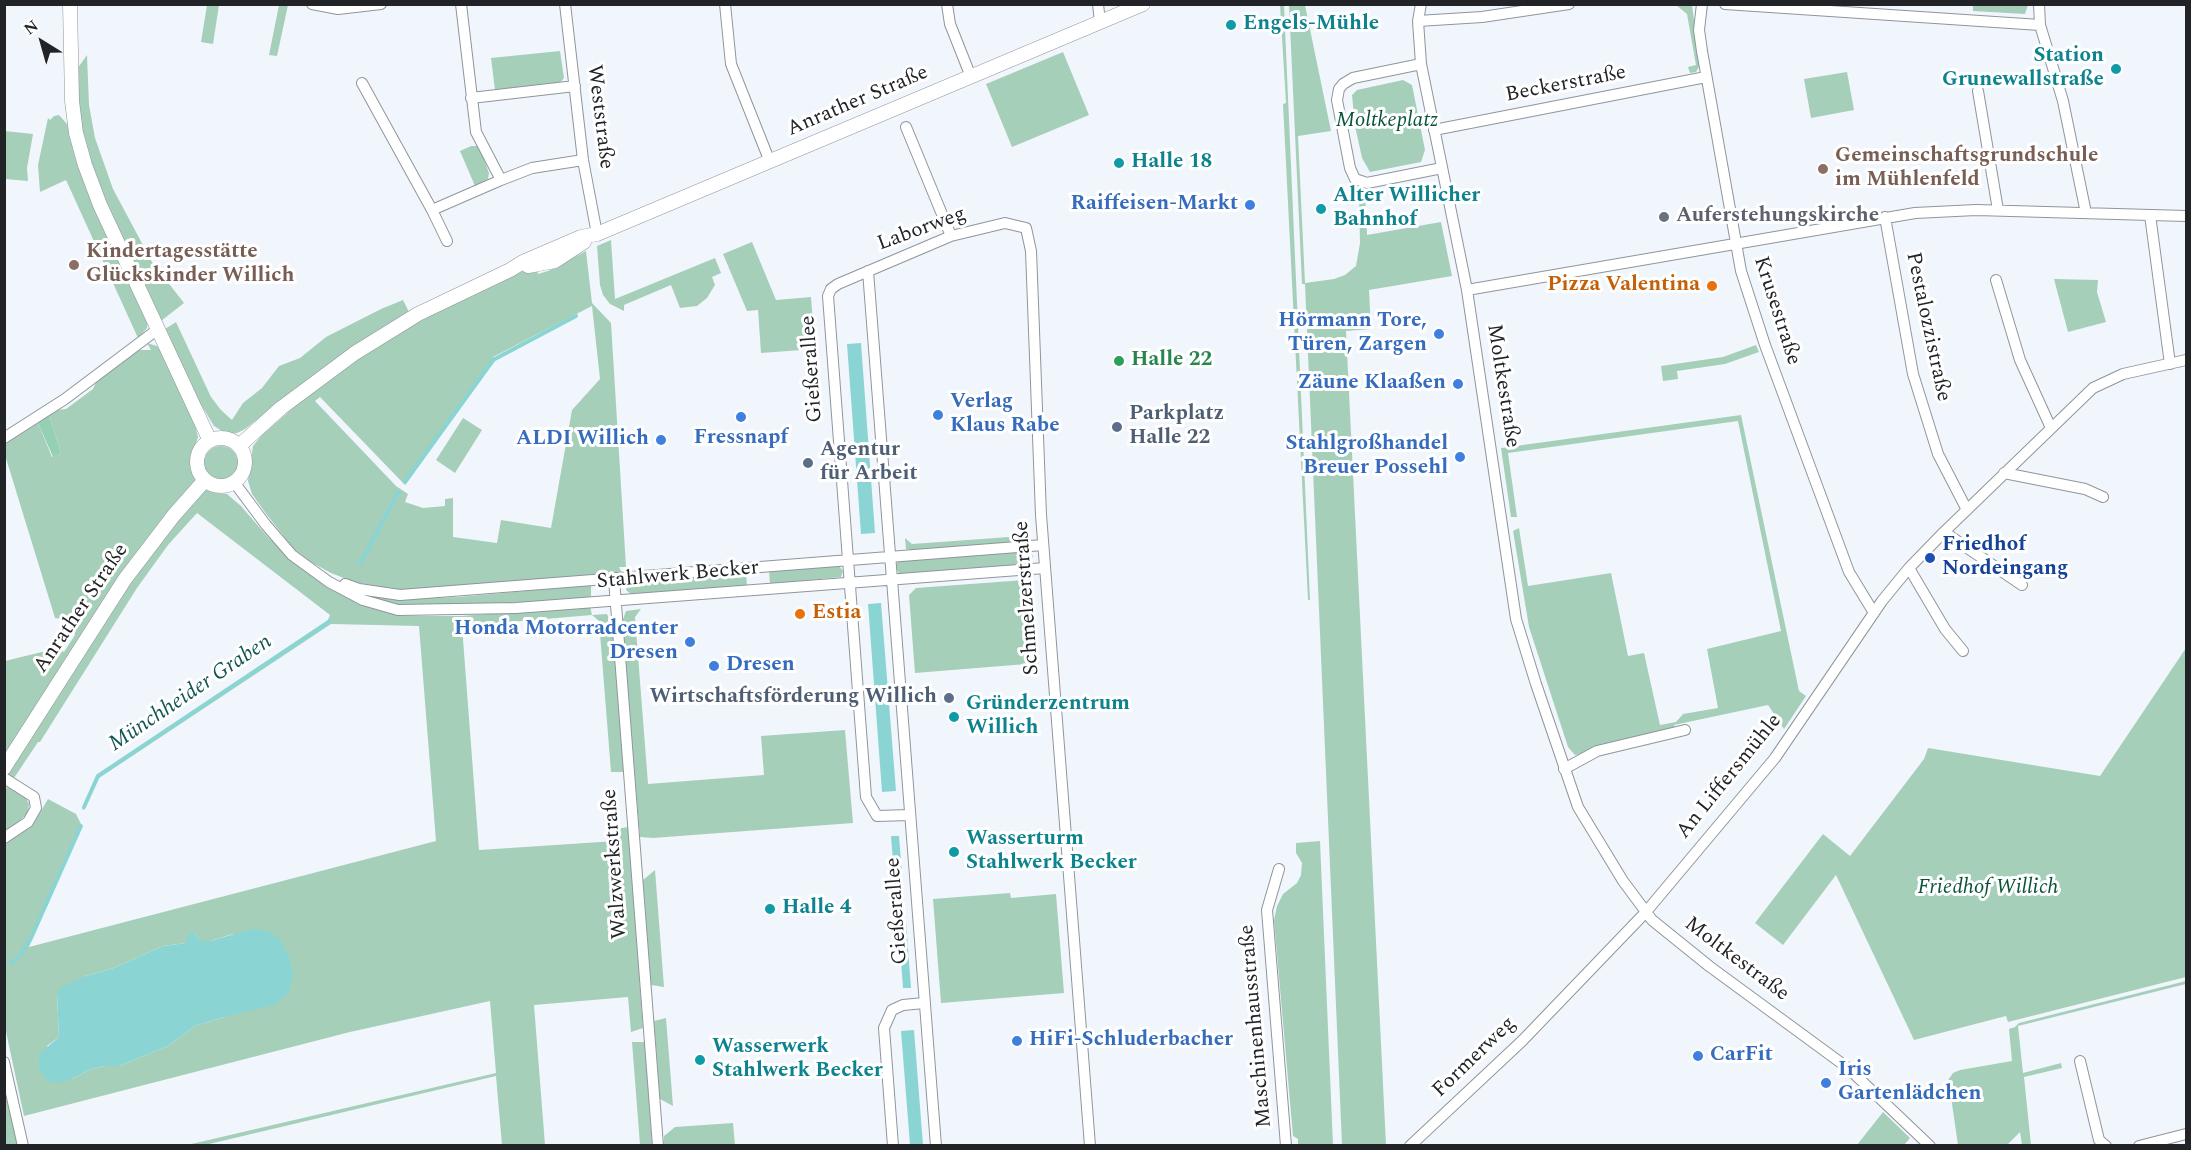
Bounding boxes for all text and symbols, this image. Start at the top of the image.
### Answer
north arrow [12,12,72,72]
place label: Engels-Mühle [1243,12,1379,38]
text: N [19,14,44,41]
marker: Engels-Mühle [1224,18,1238,32]
place label: Station Grunewallstraße [1942,44,2104,94]
street label: Anrather Straße [784,61,932,143]
street label: Beckerstraße [1504,61,1628,109]
marker: Station Grunewallstraße [2109,62,2123,76]
street label: Weststraße [580,63,618,171]
park label: Moltkeplatz [1336,109,1438,135]
place label: Gemeinschaftsgrundschule im Mühlenfeld [1835,144,2098,194]
place label: Halle 18 [1131,150,1212,176]
marker: Halle 18 [1112,156,1126,170]
marker: Gemeinschaftsgrundschule im Mühlenfeld [1816,162,1830,176]
place label: Alter Willicher Bahnhof [1333,184,1480,234]
place label: Raiffeisen-Markt [1071,192,1238,218]
marker: Raiffeisen-Markt [1243,198,1257,212]
street label: Laborweg [874,202,970,258]
marker: Alter Willicher Bahnhof [1314,202,1328,216]
place label: Auferstehungskirche [1676,204,1879,230]
marker: Auferstehungskirche [1657,210,1671,224]
place label: Kindertagesstätte Glückskinder Willich [86,240,294,290]
street label: Pestalozzistraße [1899,250,1955,404]
street label: Krusestraße [1747,254,1805,368]
marker: Kindertagesstätte Glückskinder Willich [67,258,81,272]
place label: Pizza Valentina [1547,273,1700,299]
marker: Pizza Valentina [1705,279,1719,293]
place label: Hörmann Tore, Türen, Zargen [1278,309,1427,359]
street label: Gießerallee [797,315,829,423]
street label: Moltkestraße [1480,322,1524,450]
marker: Hörmann Tore, Türen, Zargen [1432,327,1446,341]
place label: Halle 22 [1131,348,1212,374]
marker: Halle 22 [1112,354,1126,368]
place label: Zäune Klaaßen [1297,371,1446,397]
marker: Zäune Klaaßen [1451,377,1465,391]
place label: Verlag Klaus Rabe [950,390,1060,440]
place label: Parkplatz Halle 22 [1129,402,1224,452]
marker: Verlag Klaus Rabe [931,408,945,422]
marker: Fressnapf [734,410,748,424]
marker: Parkplatz Halle 22 [1110,420,1124,434]
place label: Fressnapf [694,426,788,452]
place label: ALDI Willich [516,427,649,453]
place label: Stahlgroßhandel Breuer Possehl [1286,432,1448,482]
marker: ALDI Willich [654,433,668,447]
place label: Agentur für Arbeit [820,438,918,488]
marker: Stahlgroßhandel Breuer Possehl [1453,450,1467,464]
marker: Agentur für Arbeit [801,456,815,470]
street label: Schmelzerstraße [1010,520,1046,676]
place label: Friedhof Nordeingang [1942,533,2068,583]
street label: Anrather Straße [29,539,135,679]
marker: Friedhof Nordeingang [1923,551,1937,565]
street label: Stahlwerk Becker [596,556,760,596]
place label: Estia [812,601,861,627]
marker: Estia [793,607,807,621]
place label: Honda Motorradcenter Dresen [454,617,678,667]
water label: Münchheider Graben [104,630,278,758]
marker: Honda Motorradcenter Dresen [683,635,697,649]
place label: Dresen [726,653,795,679]
marker: Dresen [707,659,721,673]
place label: Wirtschaftsförderung Willich [649,685,937,711]
marker: Wirtschaftsförderung Willich [942,691,956,705]
place label: Gründerzentrum Willich [966,692,1130,742]
street label: An Liffersmühle [1672,709,1788,845]
marker: Gründerzentrum Willich [947,710,961,724]
street label: Walzwerkstraße [598,788,634,940]
place label: Wasserturm Stahlwerk Becker [966,827,1137,877]
marker: Wasserturm Stahlwerk Becker [947,845,961,859]
street label: Gießerallee [882,857,914,965]
park label: Friedhof Willich [1918,876,2058,902]
place label: Halle 4 [782,896,851,922]
marker: Halle 4 [763,902,777,916]
street label: Moltkestraße [1679,912,1793,1008]
street label: Maschinenhausstraße [1236,923,1278,1129]
street label: Formerweg [1428,1012,1522,1104]
place label: HiFi-Schluderbacher [1029,1028,1233,1054]
marker: HiFi-Schluderbacher [1010,1034,1024,1048]
place label: Wasserwerk Stahlwerk Becker [712,1035,883,1085]
place label: CarFit [1710,1043,1773,1069]
marker: CarFit [1691,1049,1705,1063]
marker: Wasserwerk Stahlwerk Becker [693,1053,707,1067]
place label: Iris Gartenlädchen [1838,1058,1981,1108]
marker: Iris Gartenlädchen [1819,1076,1833,1090]

